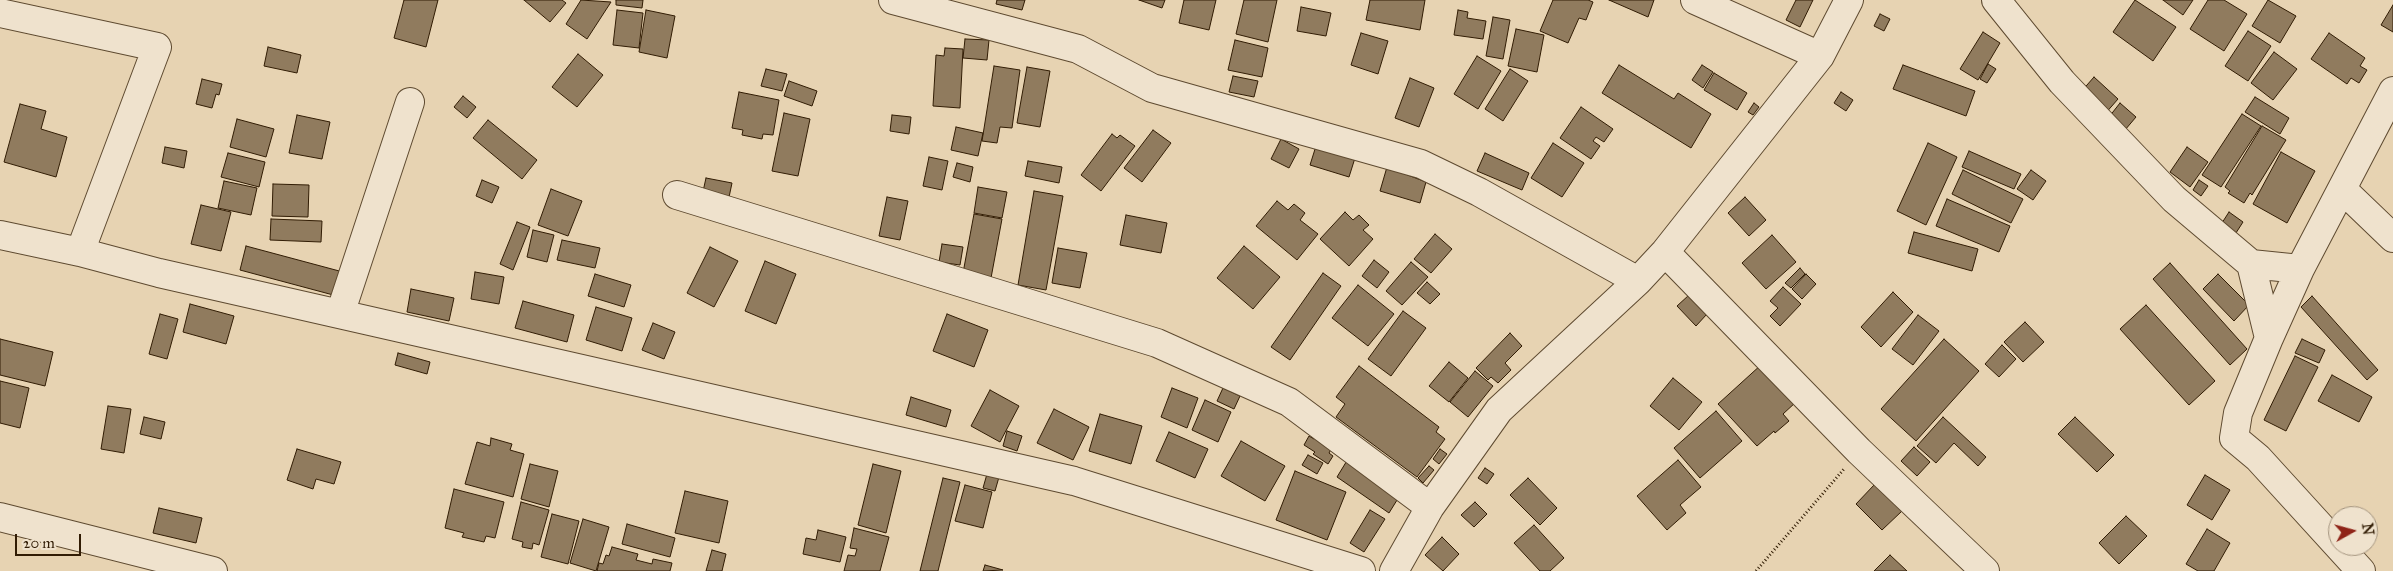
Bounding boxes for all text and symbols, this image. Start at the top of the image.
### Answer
north arrow [2328,506,2378,556]
text: N [2358,522,2377,536]
scale bar [18,524,84,556]
text: 20 m [23,534,55,552]

